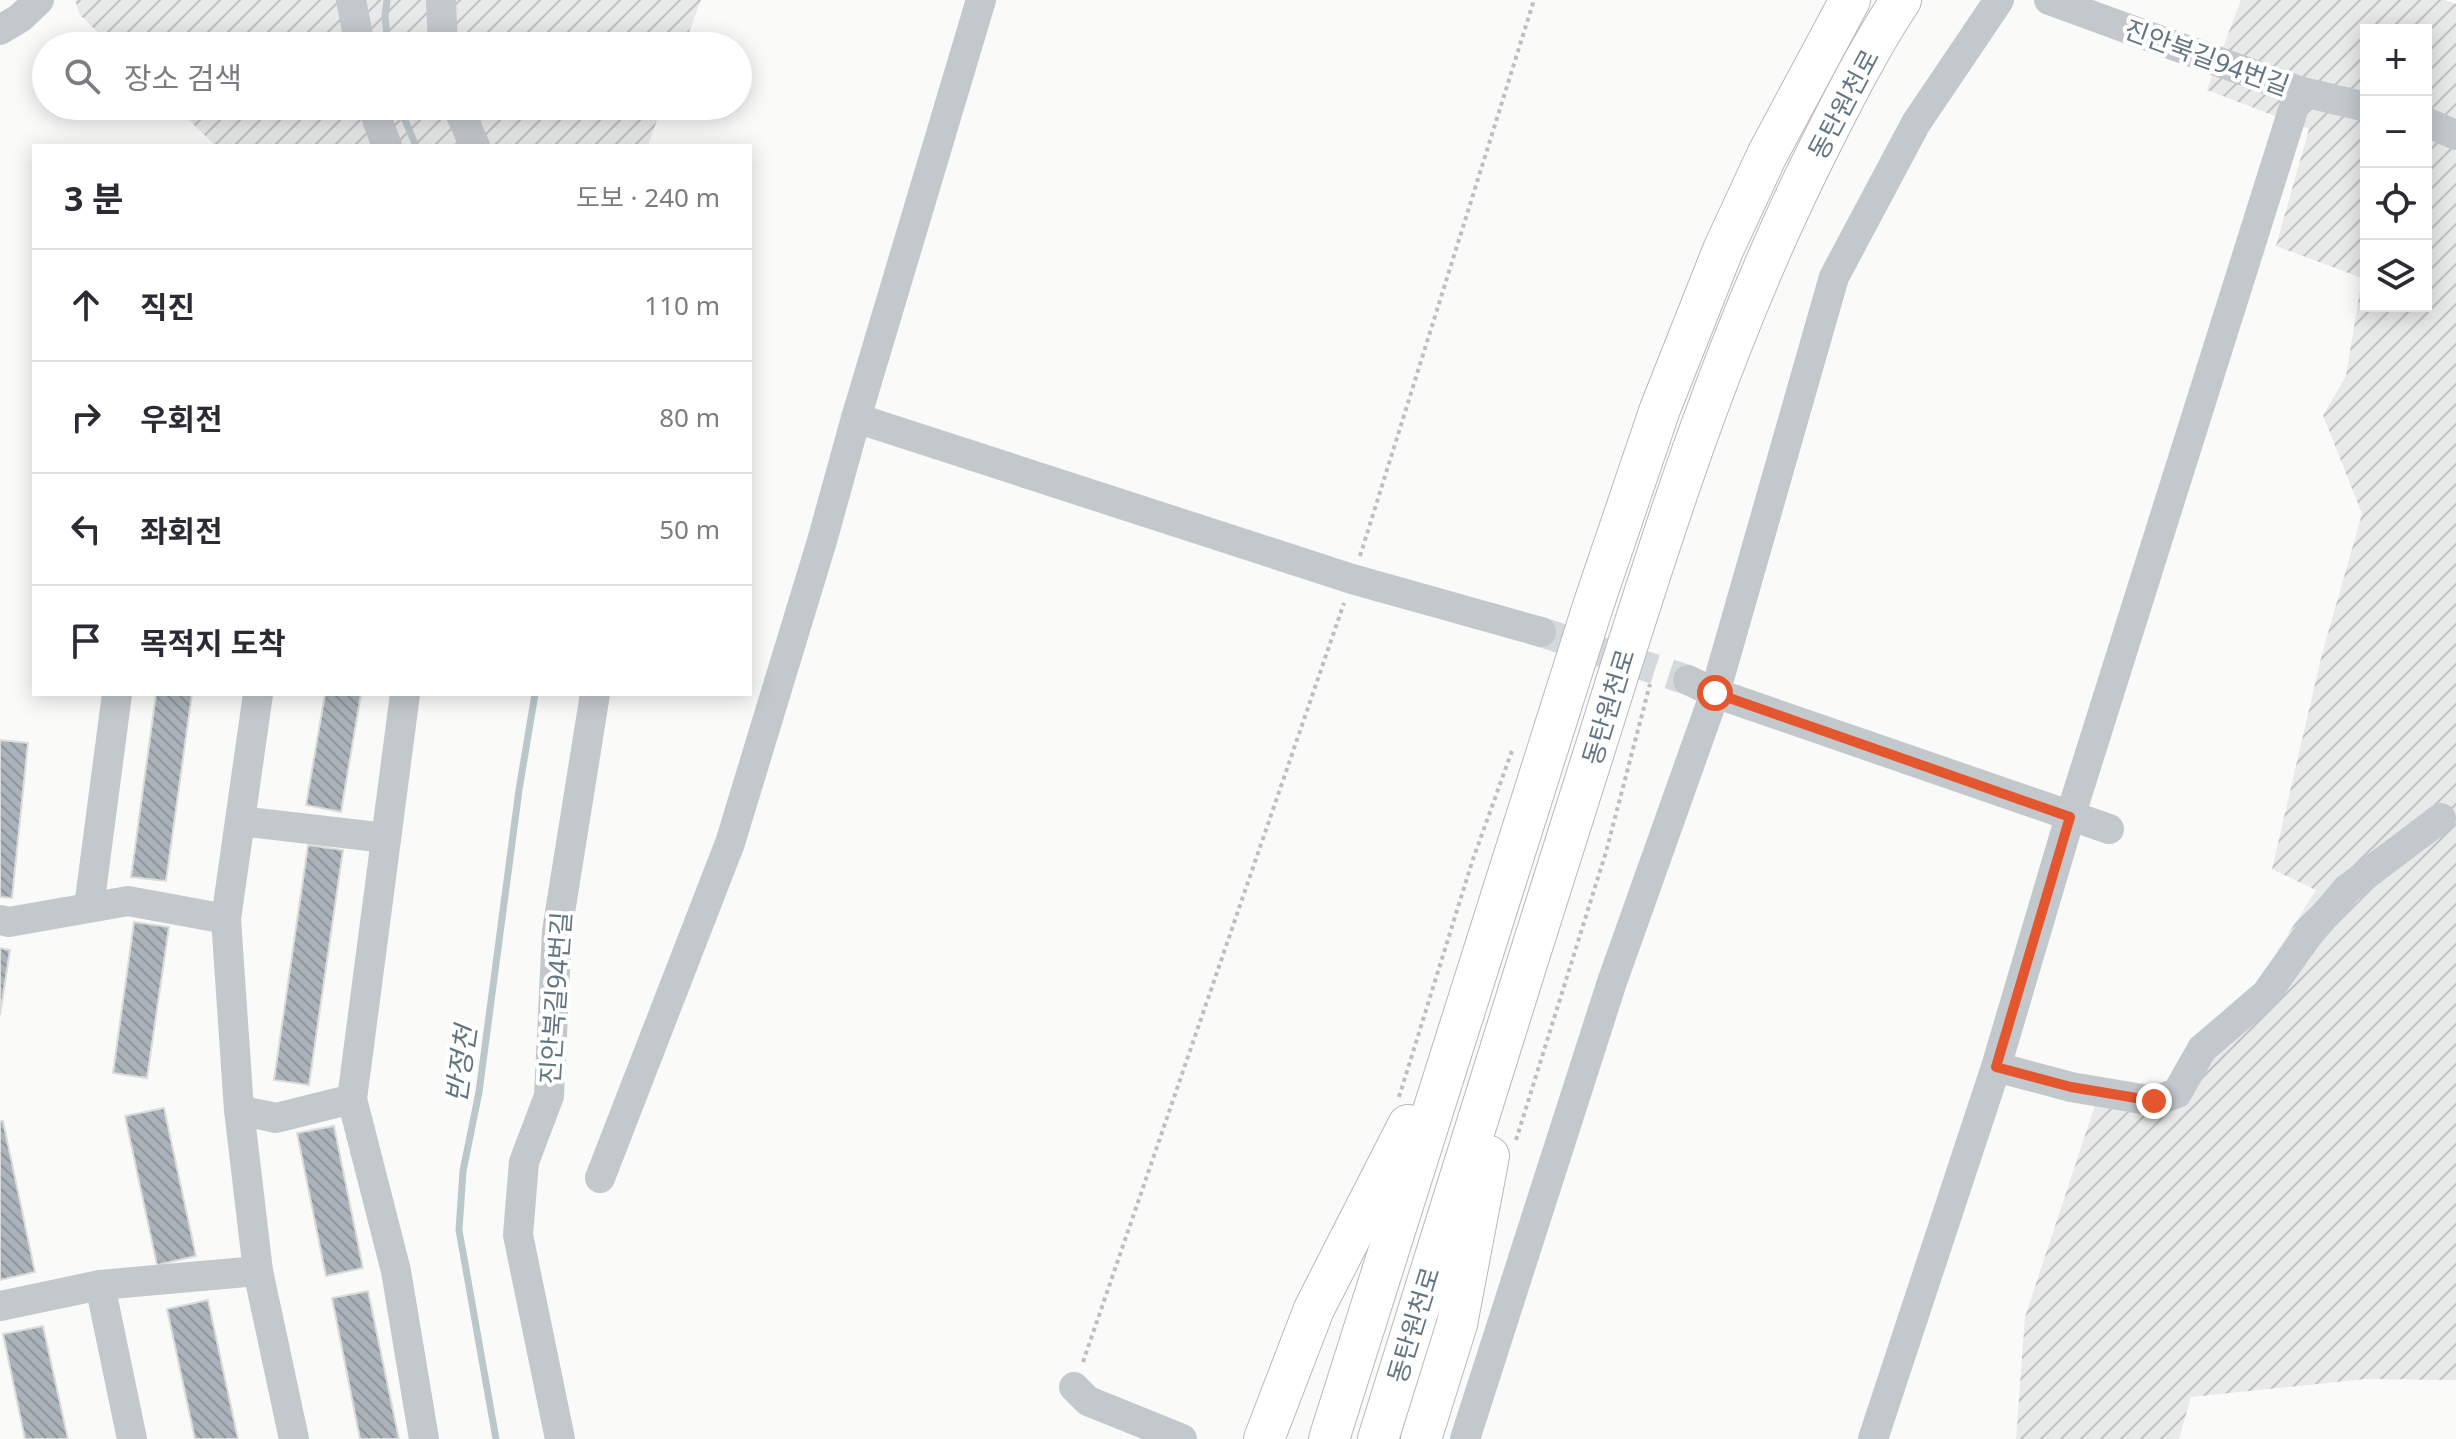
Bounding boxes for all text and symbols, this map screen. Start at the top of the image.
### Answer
street label: 진안북길94번길 [2119,10,2295,104]
map controls [2360,24,2432,312]
button: + [2360,24,2432,96]
search box [32,32,752,120]
street label: 동탄원천로 [1799,43,1887,165]
icon: search [60,54,104,98]
text: 장소 검색 [124,57,242,98]
button: − [2360,96,2432,168]
button: locate [2360,168,2432,240]
text: 3 분 [64,175,124,221]
text: 도보 · 240 m [576,179,720,215]
button: layers [2360,240,2432,312]
icon: ahead [64,283,108,327]
text: 직진 [140,286,195,327]
text: 110 m [644,287,720,323]
icon: right [64,395,108,439]
text: 우회전 [140,398,223,439]
text: 80 m [659,399,720,435]
icon: left [64,507,108,551]
text: 좌회전 [140,510,223,551]
text: 50 m [659,511,720,547]
icon: arrive [64,619,108,663]
text: 목적지 도착 [140,622,286,663]
street label: 동탄원천로 [1573,645,1643,769]
route start [1697,675,1733,711]
street label: 진안북길94번길 [531,910,579,1086]
water label: 반정천 [436,1020,485,1105]
route end [2136,1083,2172,1119]
street label: 동탄원천로 [1378,1263,1448,1387]

